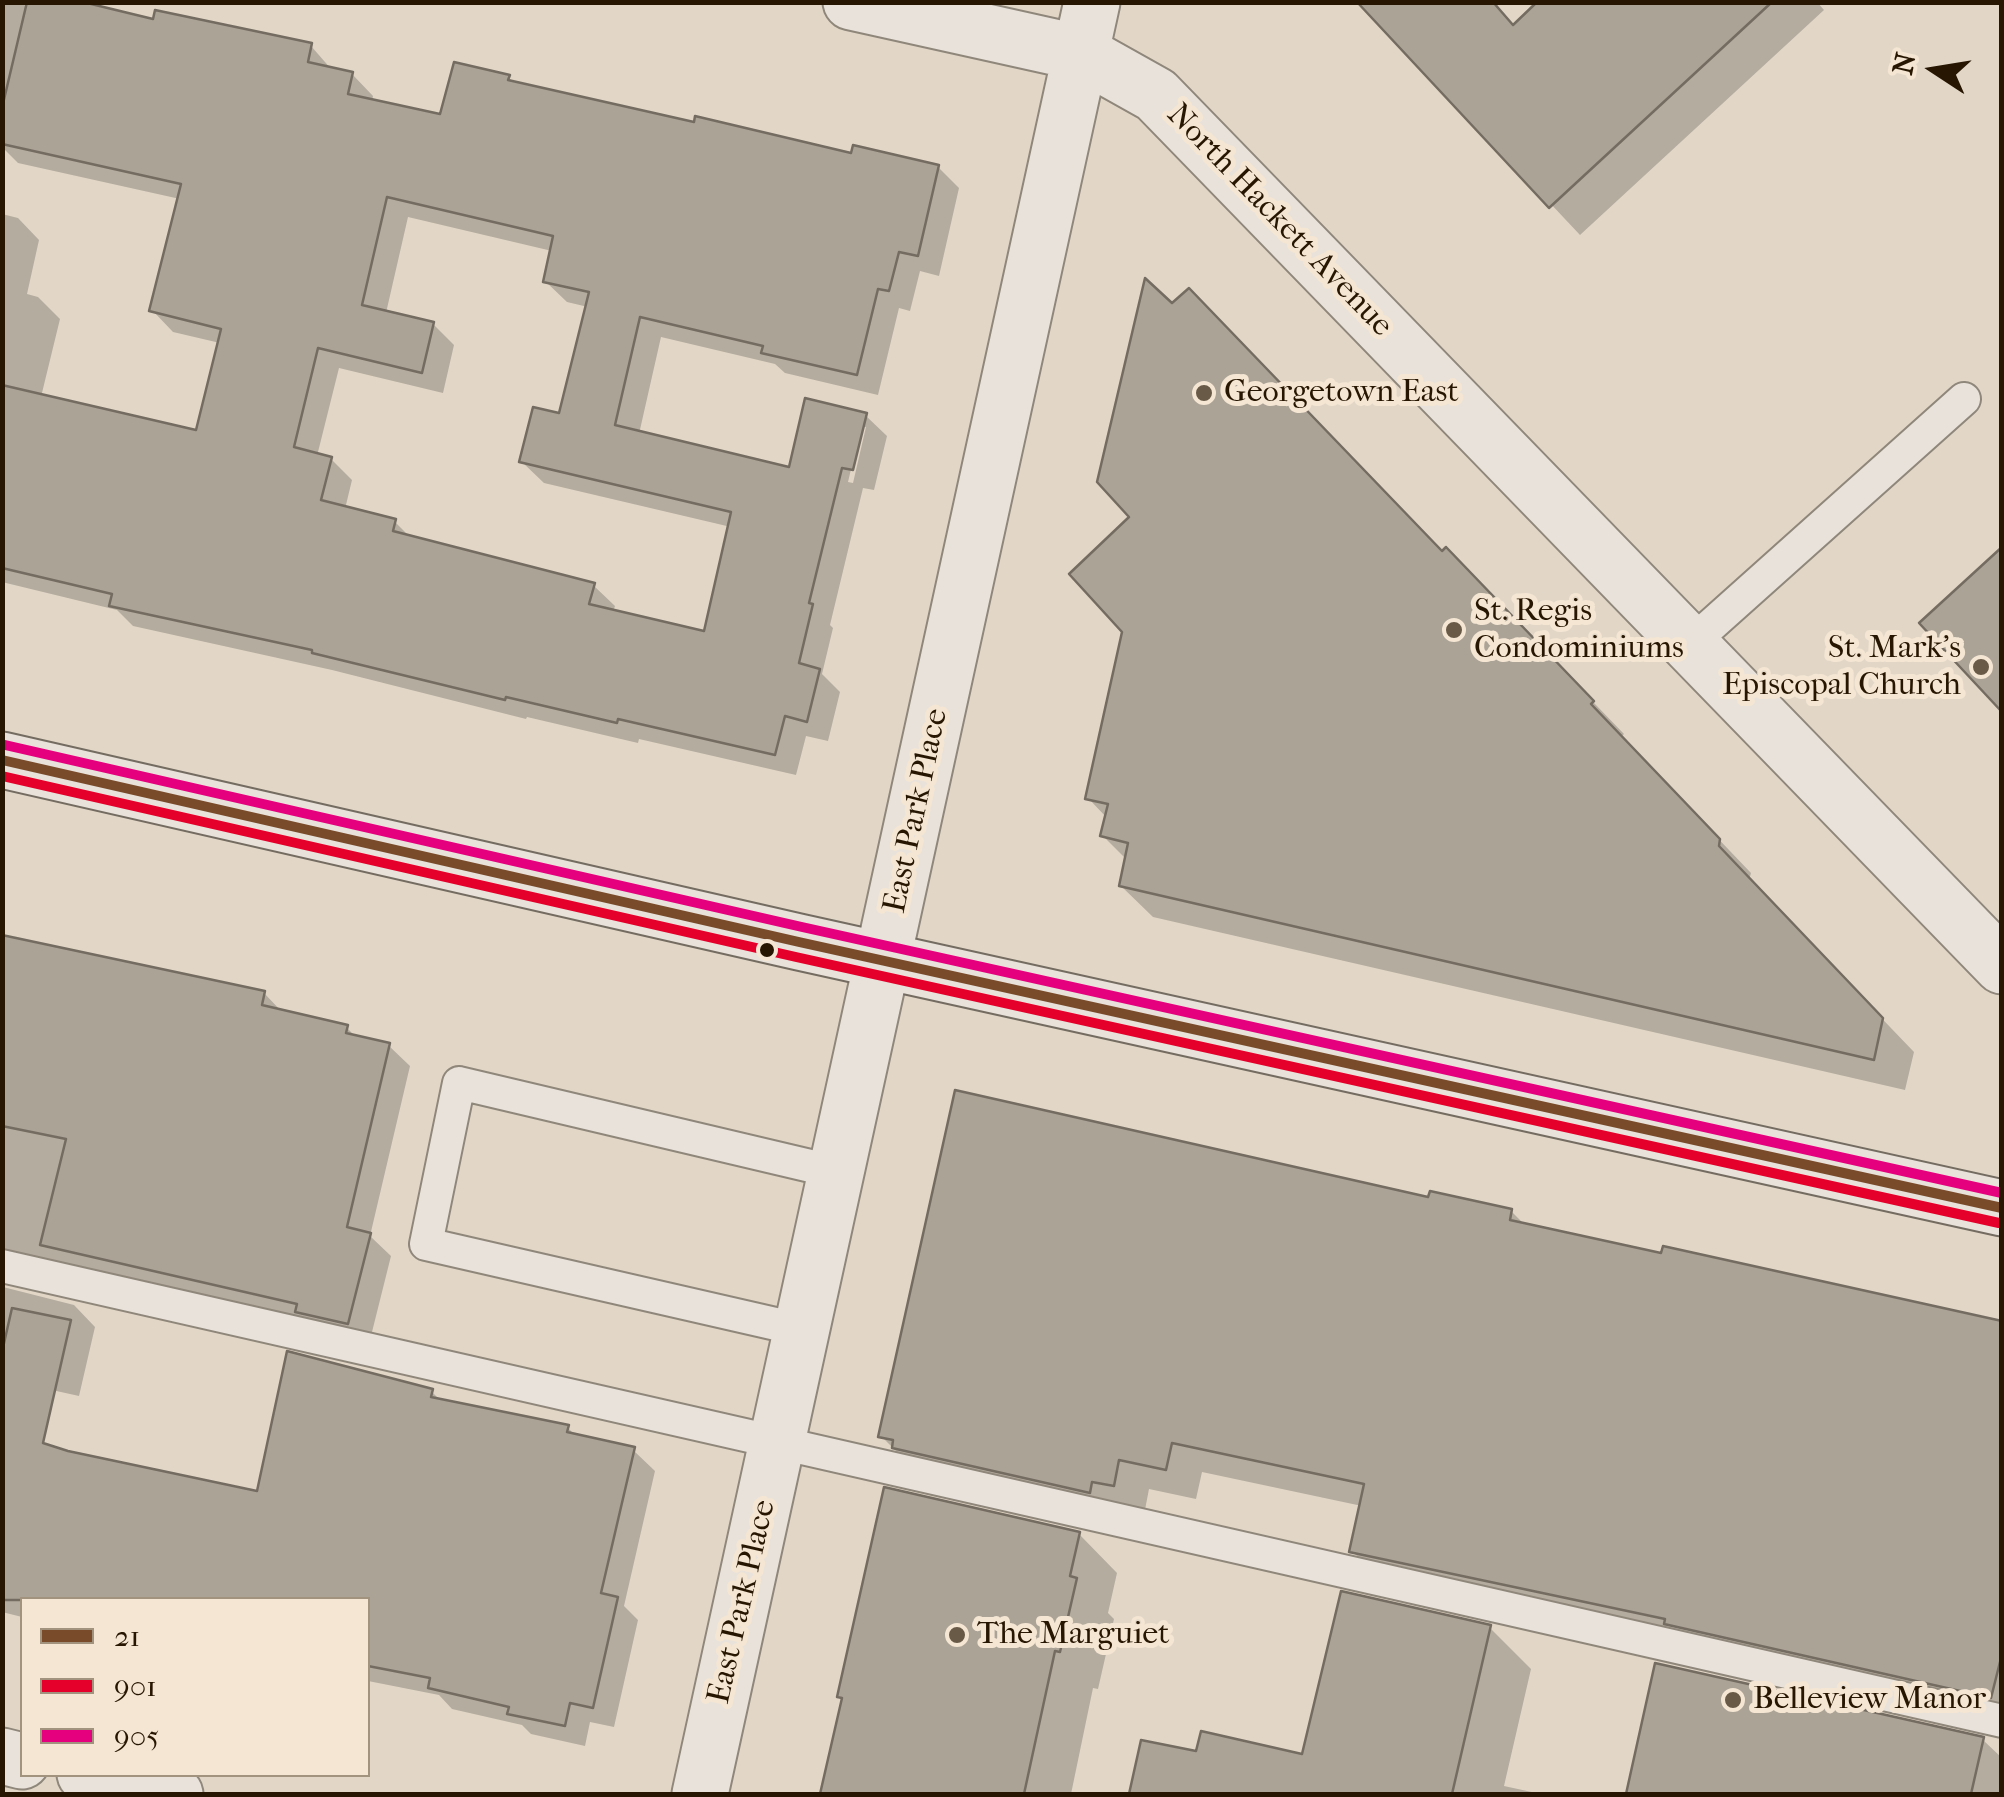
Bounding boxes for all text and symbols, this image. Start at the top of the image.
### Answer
north arrow [1884,20,1984,120]
text: N [1886,50,1923,77]
street label: North Hackett Avenue [1158,97,1400,345]
place label: Georgetown East [1224,374,1459,412]
marker: Georgetown East [1193,382,1215,404]
place label: St. Regis Condominiums [1474,593,1684,668]
marker: St. Regis Condominiums [1443,619,1465,641]
place label: St. Mark's Episcopal Church [1722,630,1961,705]
marker: St. Mark's Episcopal Church [1970,656,1992,678]
street label: East Park Place [877,705,957,917]
unlabelled marker [757,940,777,960]
street label: East Park Place [701,1496,785,1708]
legend [20,1597,370,1777]
place label: The Marguiet [977,1616,1170,1654]
text: 21 [114,1619,140,1654]
marker: The Marguiet [946,1624,968,1646]
text: 901 [114,1669,157,1704]
place label: Belleview Manor [1753,1681,1986,1719]
marker: Belleview Manor [1722,1689,1744,1711]
text: 905 [114,1719,159,1754]

